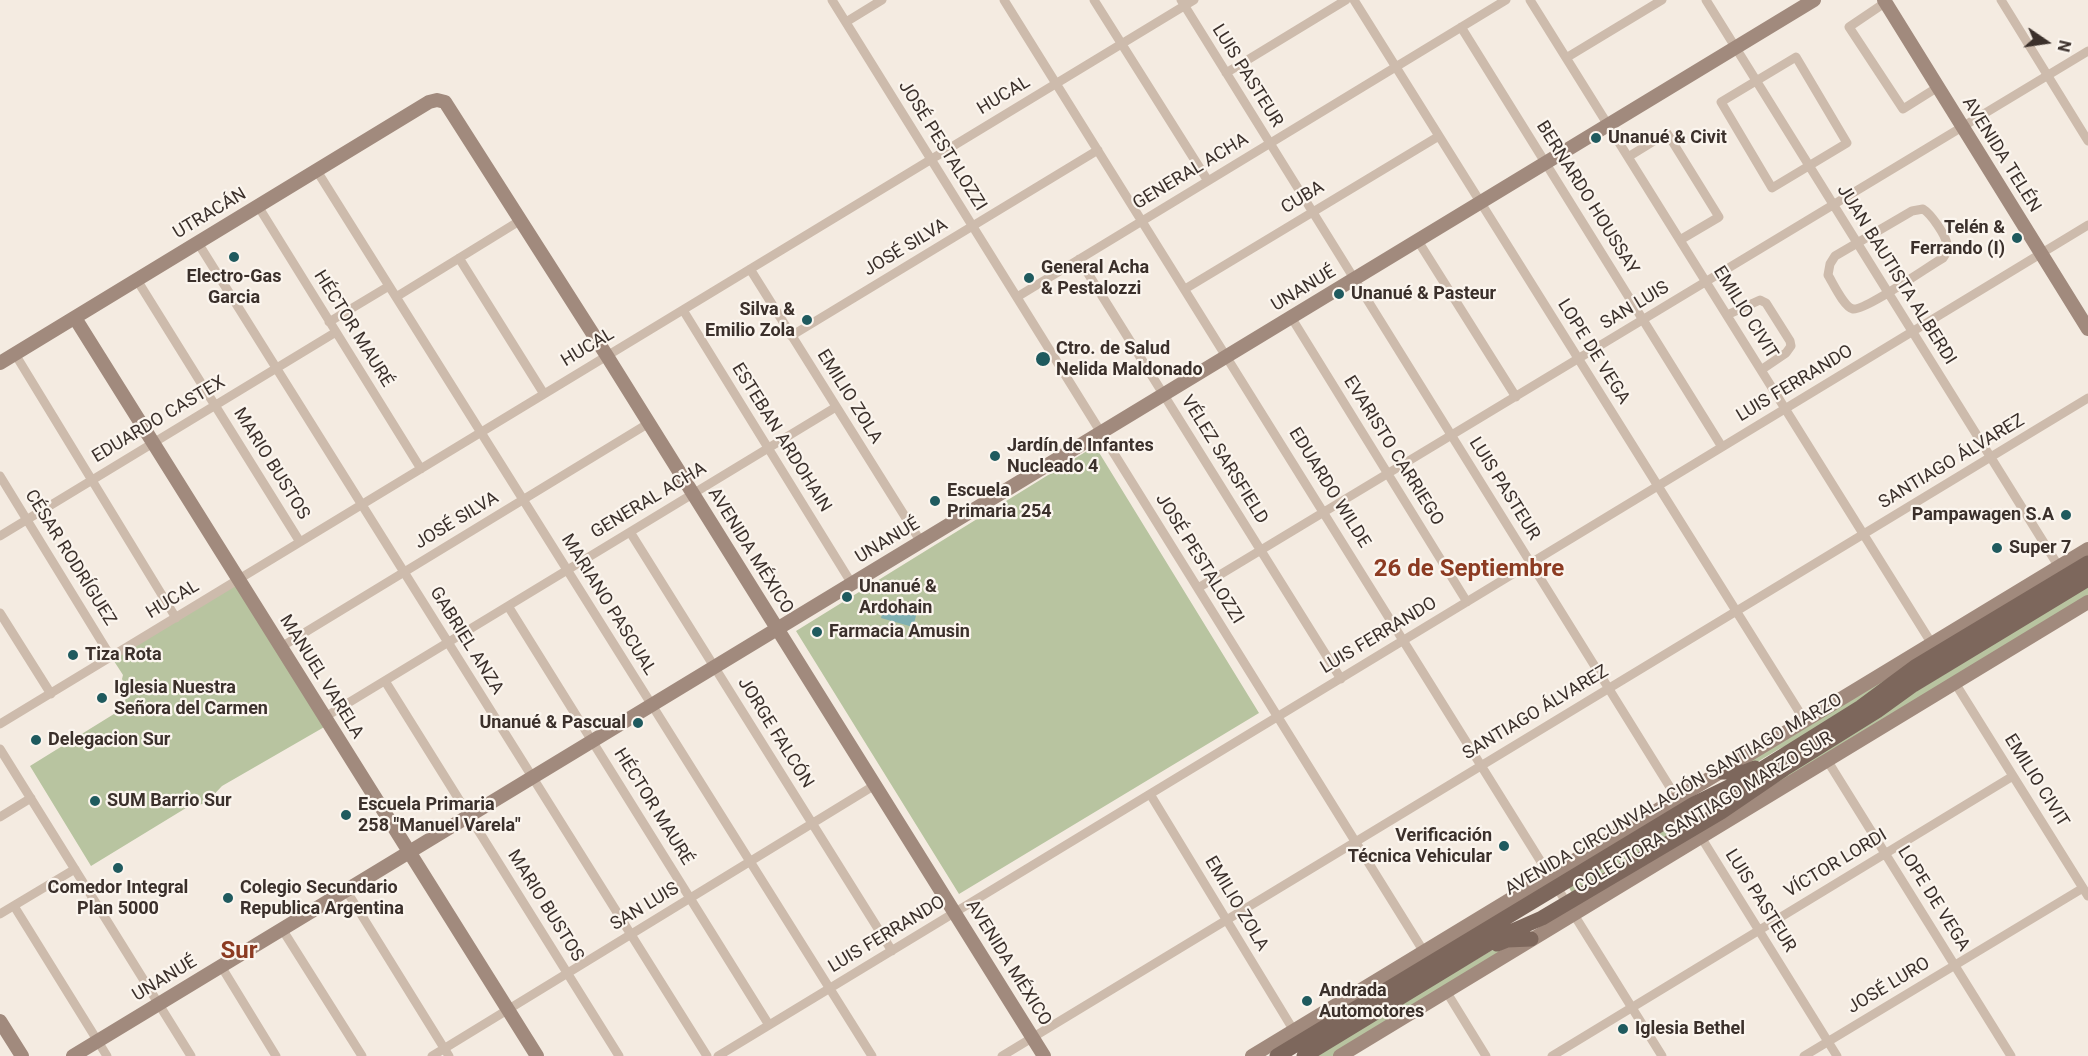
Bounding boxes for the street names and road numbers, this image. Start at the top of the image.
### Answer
street label: LUIS PASTEUR [1207,21,1287,131]
street label: HUCAL [974,72,1034,120]
street label: JOSÉ PESTALOZZI [893,77,991,215]
street label: AVENIDA TELÉN [1957,93,2045,217]
street label: BERNARDO HOUSSAY [1531,117,1643,279]
street label: GENERAL ACHA [1129,129,1253,215]
street label: CUBA [1278,177,1328,219]
street label: JUAN BAUTISTA ALBERDI [1832,181,1960,369]
street label: UTRACÁN [170,184,250,244]
street label: JOSÉ SILVA [860,215,952,281]
street label: UNANUÉ [1268,261,1340,317]
street label: EMILIO CIVIT [1708,262,1782,364]
street label: HÉCTOR MAURÉ [308,267,398,391]
street label: SAN LUIS [1597,277,1673,335]
street label: LOPE DE VEGA [1552,295,1634,409]
street label: HUCAL [558,324,618,372]
street label: LUIS FERRANDO [1733,341,1857,427]
street label: EMILIO ZOLA [812,346,886,448]
street label: ESTEBAN ARDOHAIN [726,359,836,517]
street label: EDUARDO CASTEX [89,372,229,468]
street label: EVARISTO CARRIEGO [1338,372,1448,530]
street label: VÉLEZ SARSFIELD [1176,392,1272,528]
street label: MARIO BUSTOS [228,404,314,524]
street label: SANTIAGO ÁLVAREZ [1875,410,2029,514]
street label: EDUARDO WILDE [1283,424,1375,552]
street label: LUIS PASTEUR [1464,434,1544,544]
street label: GENERAL ACHA [587,458,711,544]
street label: AVENIDA MÉXICO [703,484,797,618]
street label: CÉSAR RODRÍGUEZ [19,486,121,630]
street label: JOSÉ SILVA [411,488,503,554]
street label: JOSÉ PESTALOZZI [1150,490,1248,628]
street label: UNANUÉ [852,513,924,569]
street label: MARIANO PASCUAL [556,530,660,680]
street label: HUCAL [143,576,203,624]
street label: GABRIEL ANZA [424,583,508,699]
street label: LUIS FERRANDO [1317,593,1441,679]
street label: MANUEL VARELA [274,611,368,743]
street label: SANTIAGO ÁLVAREZ [1459,661,1613,765]
street label: JORGE FALCÓN [732,674,818,792]
street label: AVENIDA CIRCUNVALACIÓN SANTIAGO MARZO [1502,689,1846,901]
street label: COLECTORA SANTIAGO MARZO SUR [1571,727,1837,899]
street label: EMILIO CIVIT [1999,730,2073,832]
street label: HÉCTOR MAURÉ [608,745,698,869]
street label: VÍCTOR LORDI [1781,825,1891,903]
street label: LOPE DE VEGA [1892,842,1974,956]
street label: MARIO BUSTOS [502,846,588,966]
street label: LUIS PASTEUR [1720,846,1800,956]
street label: EMILIO ZOLA [1199,853,1273,955]
street label: SAN LUIS [607,878,683,936]
street label: LUIS FERRANDO [825,892,949,978]
street label: AVENIDA MÉXICO [961,896,1055,1030]
street label: UNANUÉ [129,951,201,1007]
street label: JOSÉ LURO [1844,953,1934,1019]

